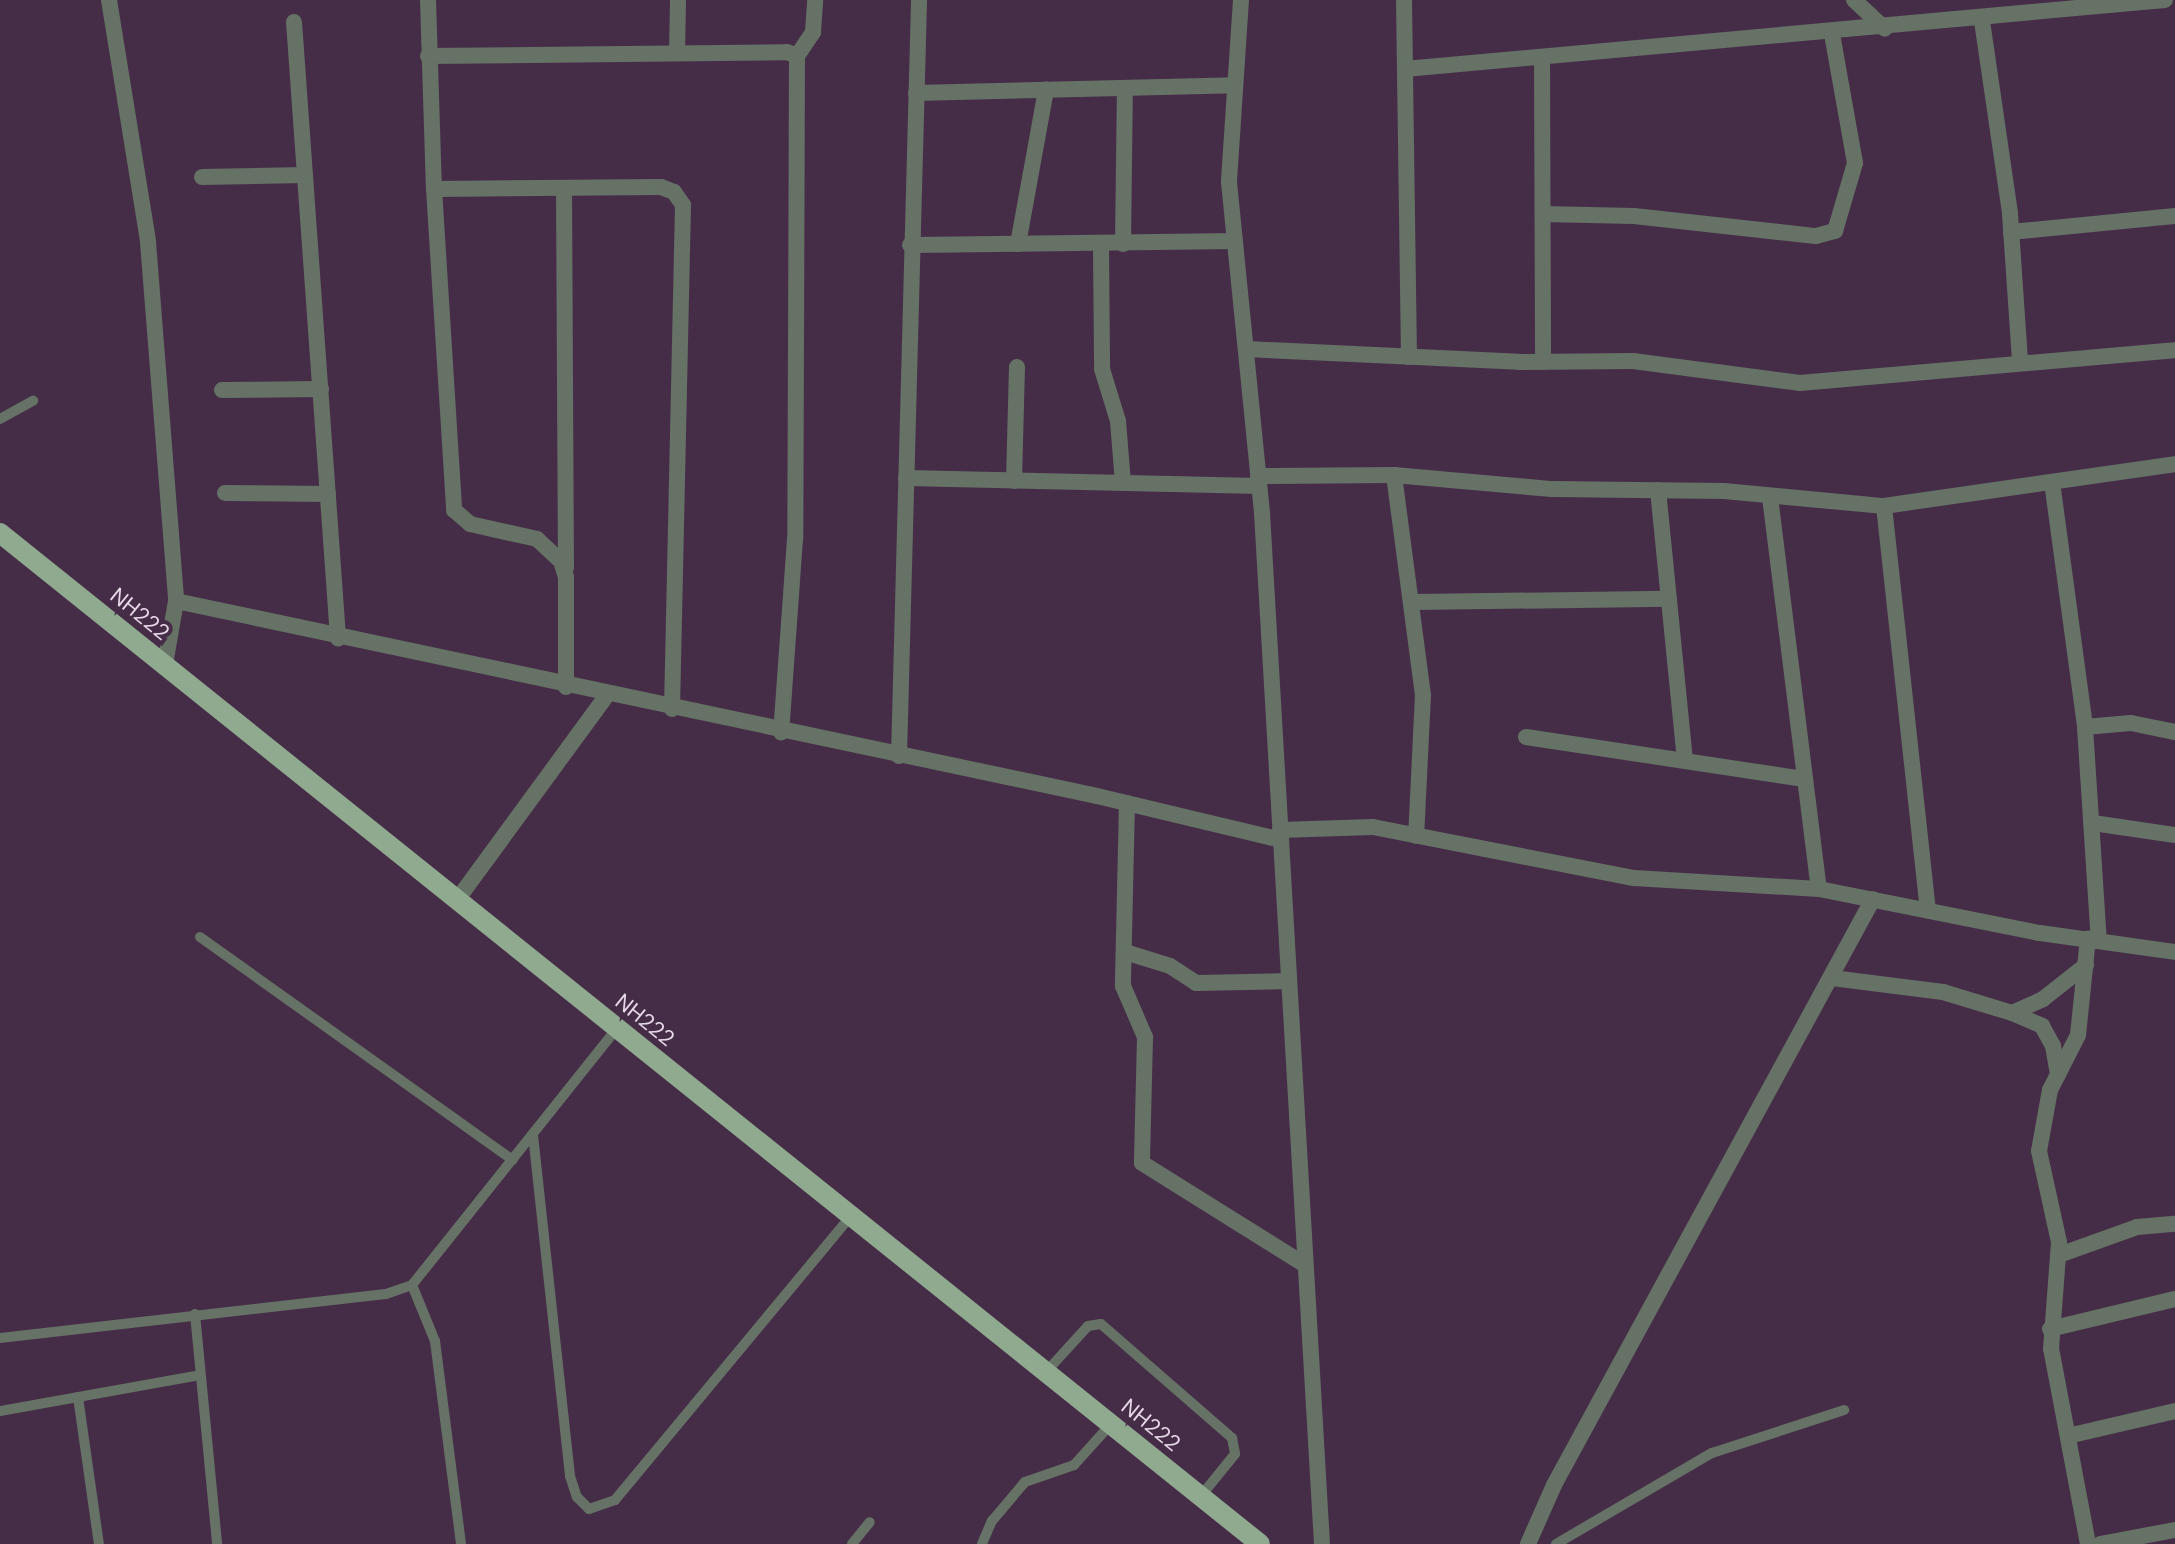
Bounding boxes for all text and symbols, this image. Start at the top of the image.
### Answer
street label: NH222 [105,582,175,646]
street label: NH222 [610,988,680,1052]
street label: NH222 [1116,1393,1186,1457]

